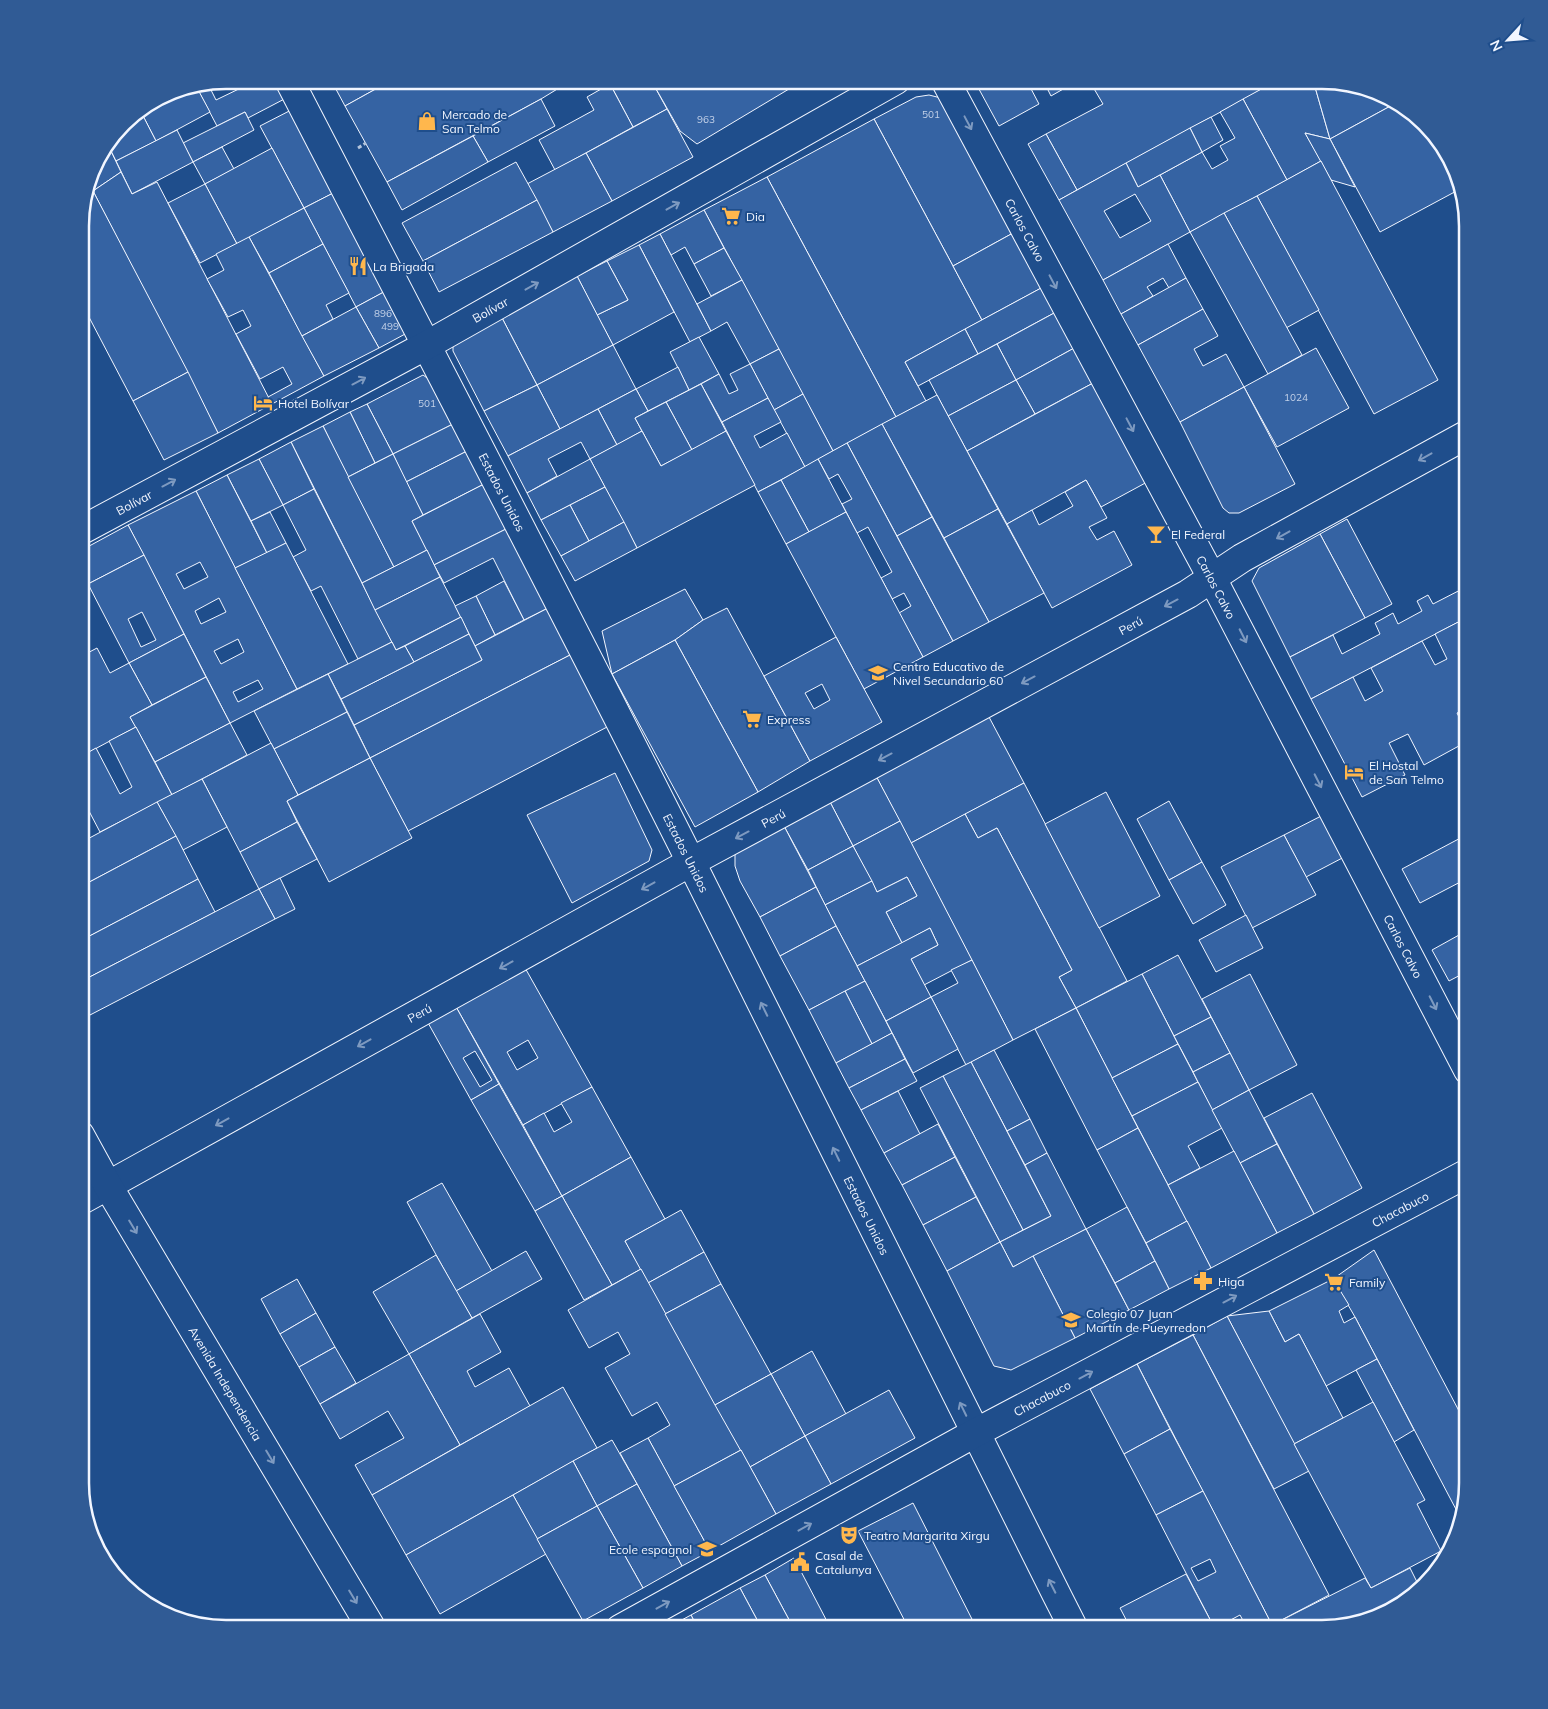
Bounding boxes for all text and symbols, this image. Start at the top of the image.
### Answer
north arrow [1483,15,1533,65]
text: N [1486,37,1507,54]
place label: Mercado de San Telmo [442,107,507,136]
house number: 501 [922,108,940,121]
shop icon: Mercado de San Telmo [416,110,438,132]
house number: 963 [697,113,715,126]
one-way arrow [964,115,973,130]
street label: Carlos Calvo [1002,196,1048,264]
one-way arrow [665,200,680,210]
supermarket icon: Dia [720,205,742,227]
place label: Dia [746,209,765,224]
restaurant icon: La Brigada [347,255,369,277]
place label: La Brigada [373,259,434,274]
one-way arrow [1049,274,1059,288]
one-way arrow [524,280,538,290]
street label: Bolívar [469,293,511,325]
house number: 896 [374,307,392,320]
house number: 499 [381,320,399,333]
one-way arrow [351,376,366,385]
house number: 1024 [1284,391,1308,404]
hotel icon: Hotel Bolívar [252,392,274,414]
place label: Hotel Bolívar [278,396,350,411]
house number: 501 [418,397,436,410]
one-way arrow [1126,417,1135,432]
street label: Estados Unidos [476,450,529,534]
one-way arrow [1419,453,1433,463]
one-way arrow [162,478,177,488]
street label: Bolívar [113,486,155,518]
bar icon: El Federal [1145,523,1167,545]
place label: El Federal [1171,527,1225,542]
one-way arrow [1276,531,1290,541]
street label: Carlos Calvo [1194,553,1239,621]
one-way arrow [1163,598,1178,608]
street label: Perú [1116,612,1145,638]
one-way arrow [1238,629,1248,644]
place label: Centro Educativo de Nivel Secundario 60 [893,659,1004,688]
school or university icon: Centro Educativo de Nivel Secundario 60 [867,662,889,684]
one-way arrow [1020,675,1035,685]
supermarket icon: Express [741,708,763,730]
place label: Express [767,712,810,727]
one-way arrow [878,753,892,763]
place label: El Hostal de San Telmo [1369,758,1444,787]
hotel icon: El Hostal de San Telmo [1343,761,1365,783]
one-way arrow [1313,773,1323,788]
street label: Perú [758,805,788,830]
street label: Estados Unidos [660,811,712,895]
one-way arrow [735,831,750,840]
one-way arrow [641,881,656,891]
street label: Carlos Calvo [1381,912,1426,981]
one-way arrow [499,960,514,970]
one-way arrow [1428,995,1438,1010]
street label: Perú [405,1000,434,1025]
one-way arrow [759,1001,769,1016]
one-way arrow [357,1039,372,1049]
one-way arrow [215,1118,230,1127]
one-way arrow [831,1147,840,1162]
street label: Estados Unidos [841,1173,893,1257]
street label: Chacabuco [1369,1188,1431,1230]
one-way arrow [128,1220,138,1234]
pharmacy icon: Higa [1192,1270,1214,1292]
supermarket icon: Family [1323,1271,1345,1293]
place label: Higa [1218,1274,1244,1289]
place label: Family [1349,1275,1386,1290]
one-way arrow [1222,1294,1237,1303]
place label: Colegio 07 Juan Martín de Pueyrredon [1086,1306,1206,1335]
school or university icon: Colegio 07 Juan Martín de Pueyrredon [1060,1309,1082,1331]
street label: Avenida Independencia [186,1324,265,1443]
one-way arrow [1079,1370,1094,1380]
street label: Chacabuco [1011,1377,1073,1419]
one-way arrow [958,1402,967,1417]
one-way arrow [265,1450,275,1464]
one-way arrow [797,1522,812,1531]
theatre icon: Teatro Margarita Xirgu [838,1524,860,1546]
place label: Teatro Margarita Xirgu [864,1528,990,1543]
school or university icon: Ecole espagnol [696,1538,718,1560]
place label: Ecole espagnol [609,1542,692,1557]
place label: Casal de Catalunya [815,1548,872,1577]
public building icon: Casal de Catalunya [789,1551,811,1573]
one-way arrow [1047,1578,1057,1593]
one-way arrow [349,1589,359,1603]
one-way arrow [655,1600,669,1610]

